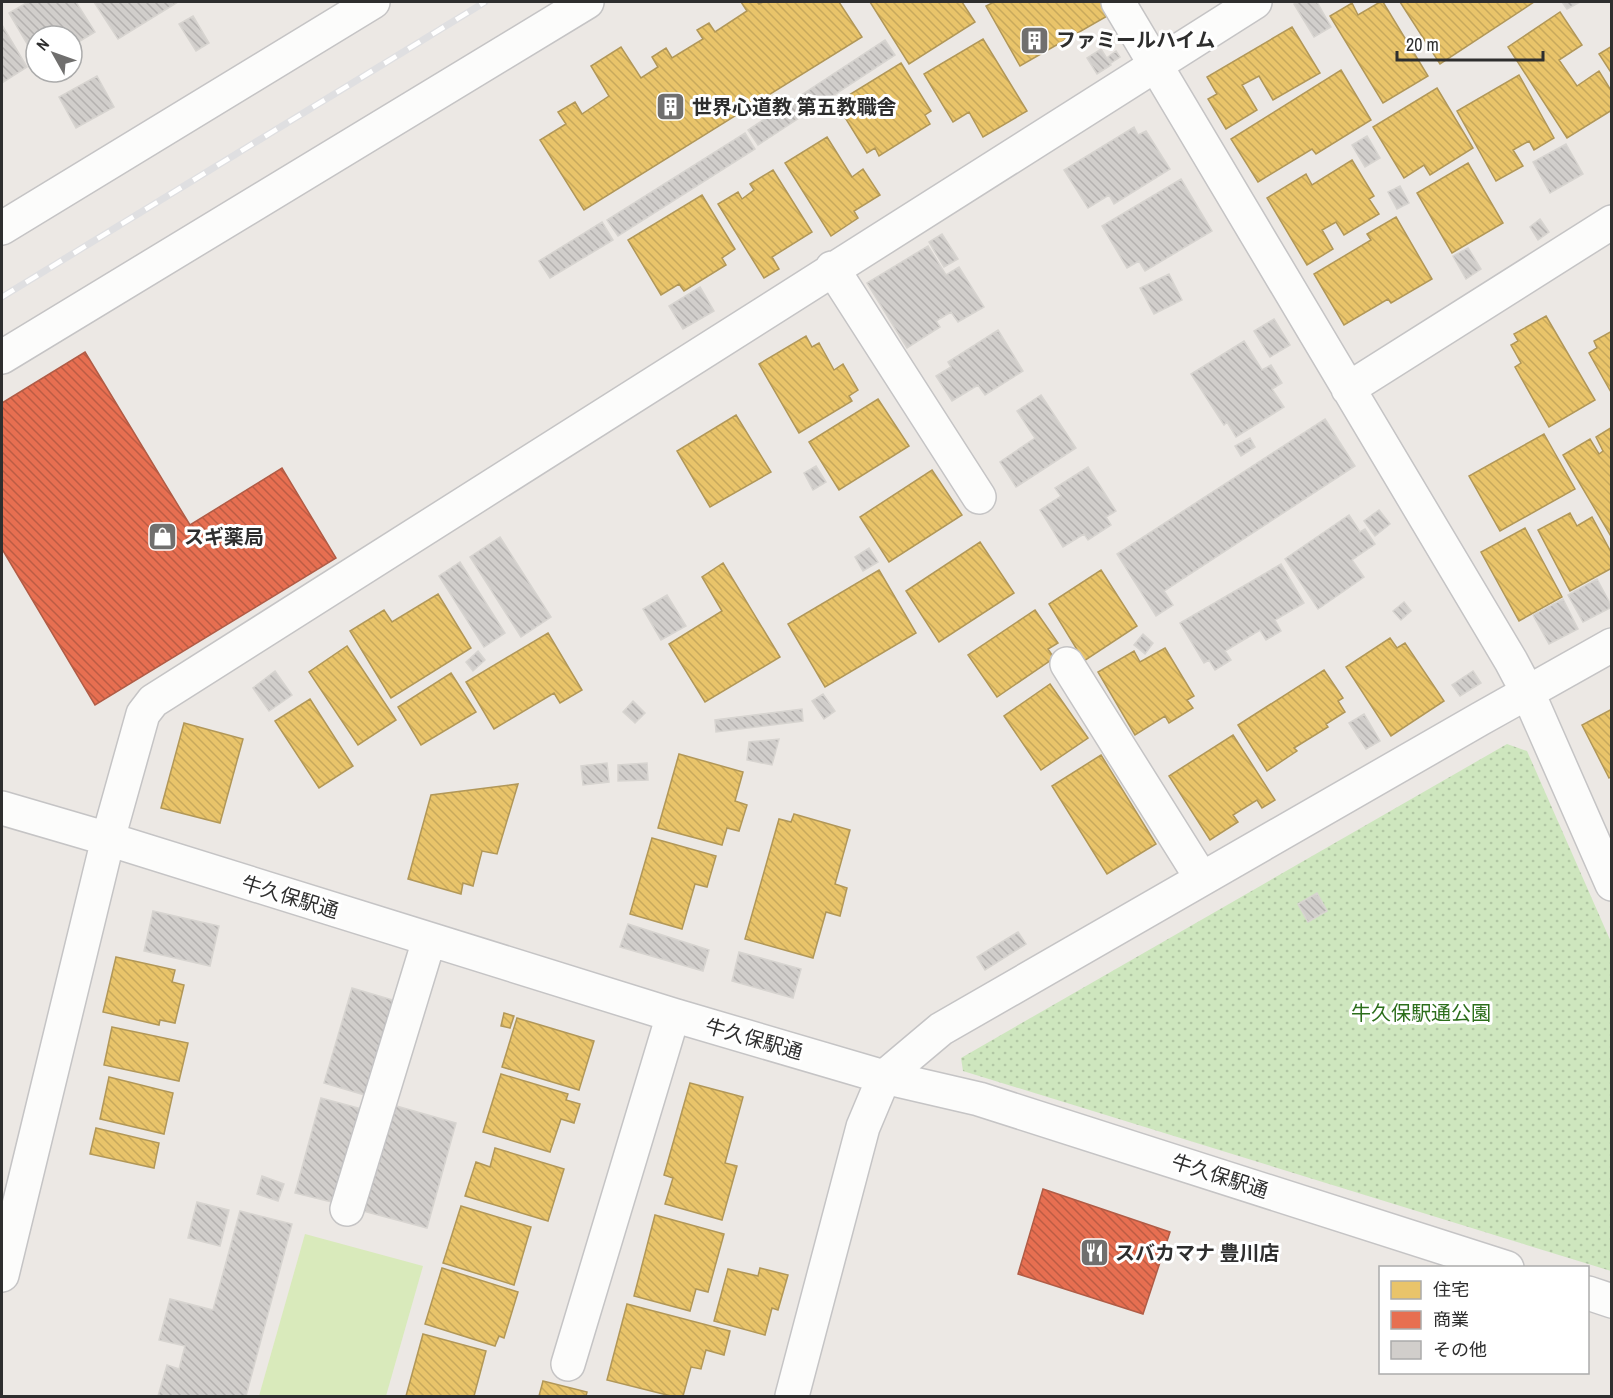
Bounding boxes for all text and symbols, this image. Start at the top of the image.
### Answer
north arrow [24,24,84,84]
building icon: ファミールハイム [1019,24,1051,56]
scale bar [1397,24,1542,62]
place label: ファミールハイム [1056,26,1215,53]
text: 20 m [1406,32,1439,57]
text: N [31,34,54,55]
building icon: 世界心道教 第五教職舎 [655,91,687,123]
place label: 世界心道教 第五教職舎 [692,93,897,120]
shop icon: スギ薬局 [147,521,179,553]
place label: スギ薬局 [184,523,264,550]
street label: 牛久保駅通 [238,869,342,924]
park label: 牛久保駅通公園 [1351,999,1491,1026]
street label: 牛久保駅通 [702,1012,806,1065]
street label: 牛久保駅通 [1168,1147,1272,1204]
restaurant icon: スバカマナ 豊川店 [1078,1237,1110,1269]
place label: スバカマナ 豊川店 [1115,1239,1280,1266]
legend [1379,1266,1589,1374]
text: 住宅 [1433,1277,1469,1302]
text: 商業 [1433,1307,1469,1332]
text: その他 [1433,1337,1487,1362]

